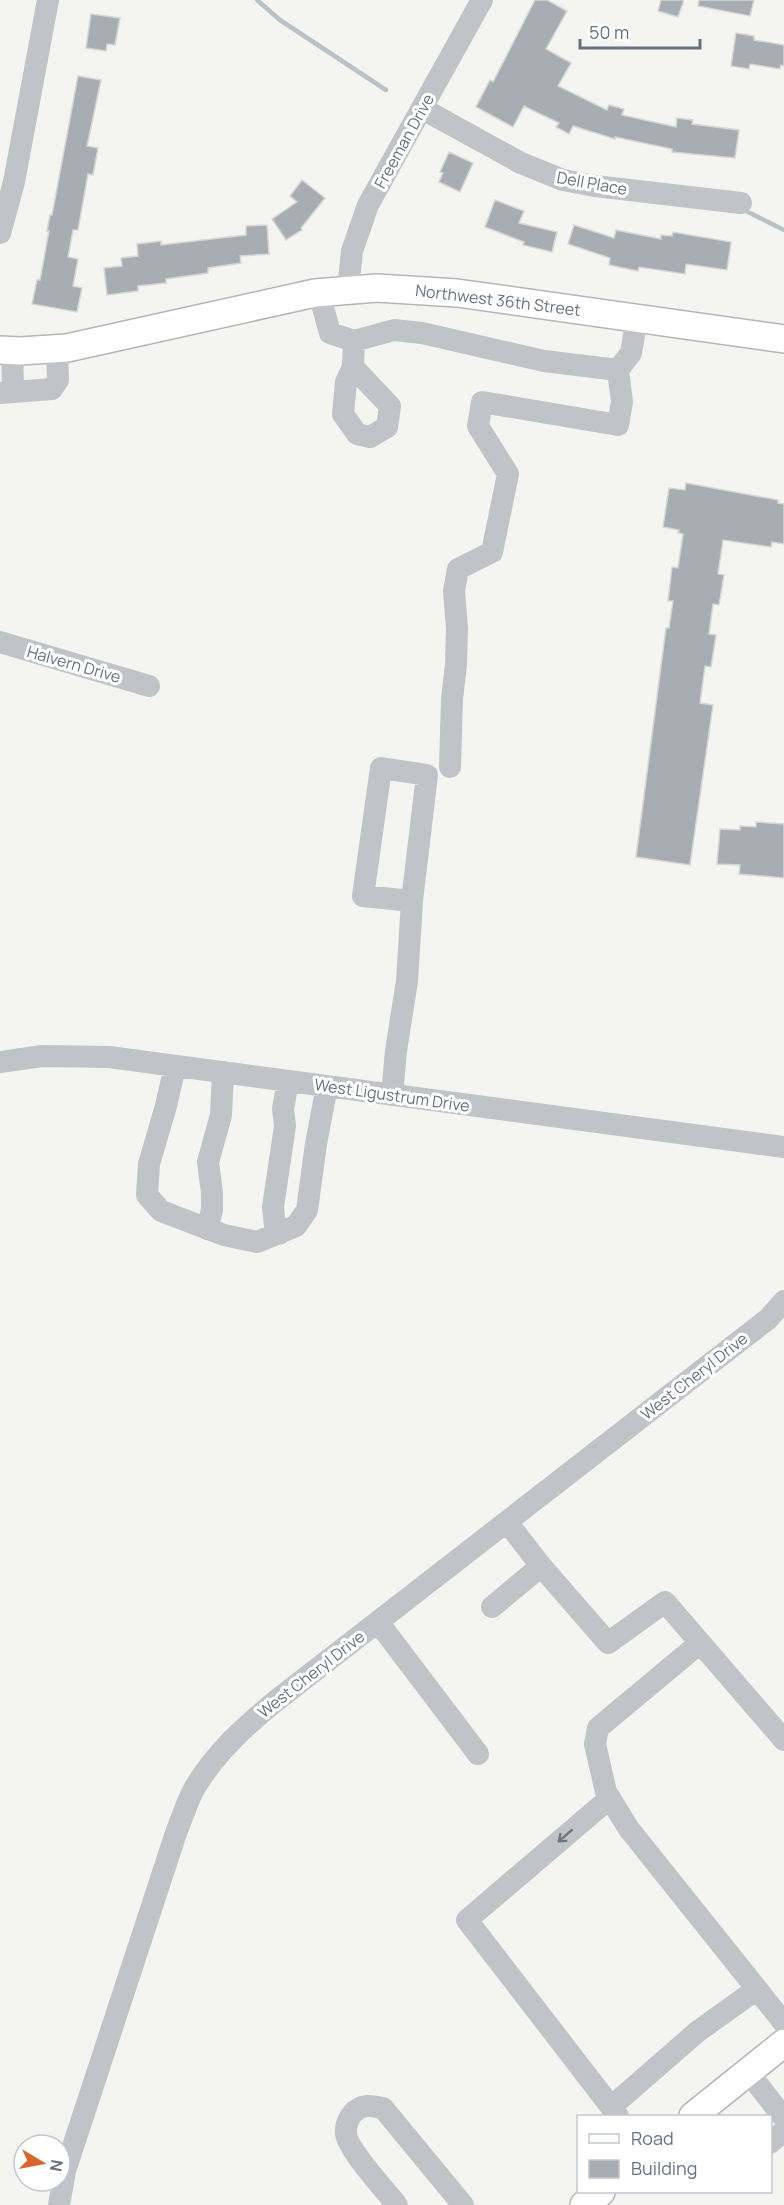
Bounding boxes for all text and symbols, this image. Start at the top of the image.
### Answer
scale bar [580,12,700,50]
text: 50 m [589,20,629,44]
street label: Freeman Drive [369,90,439,192]
street label: Dell Place [555,166,629,200]
street label: Northwest 36th Street [414,279,582,321]
street label: Halvern Drive [25,640,123,688]
street label: West Ligustrum Drive [313,1073,471,1117]
street label: West Cheryl Drive [636,1327,752,1425]
street label: West Cheryl Drive [253,1625,369,1723]
one-way arrow [558,1829,573,1843]
legend [577,2115,772,2193]
text: Road [631,2126,674,2150]
north arrow [12,2133,72,2193]
text: Building [631,2156,697,2180]
text: N [45,2158,69,2173]

